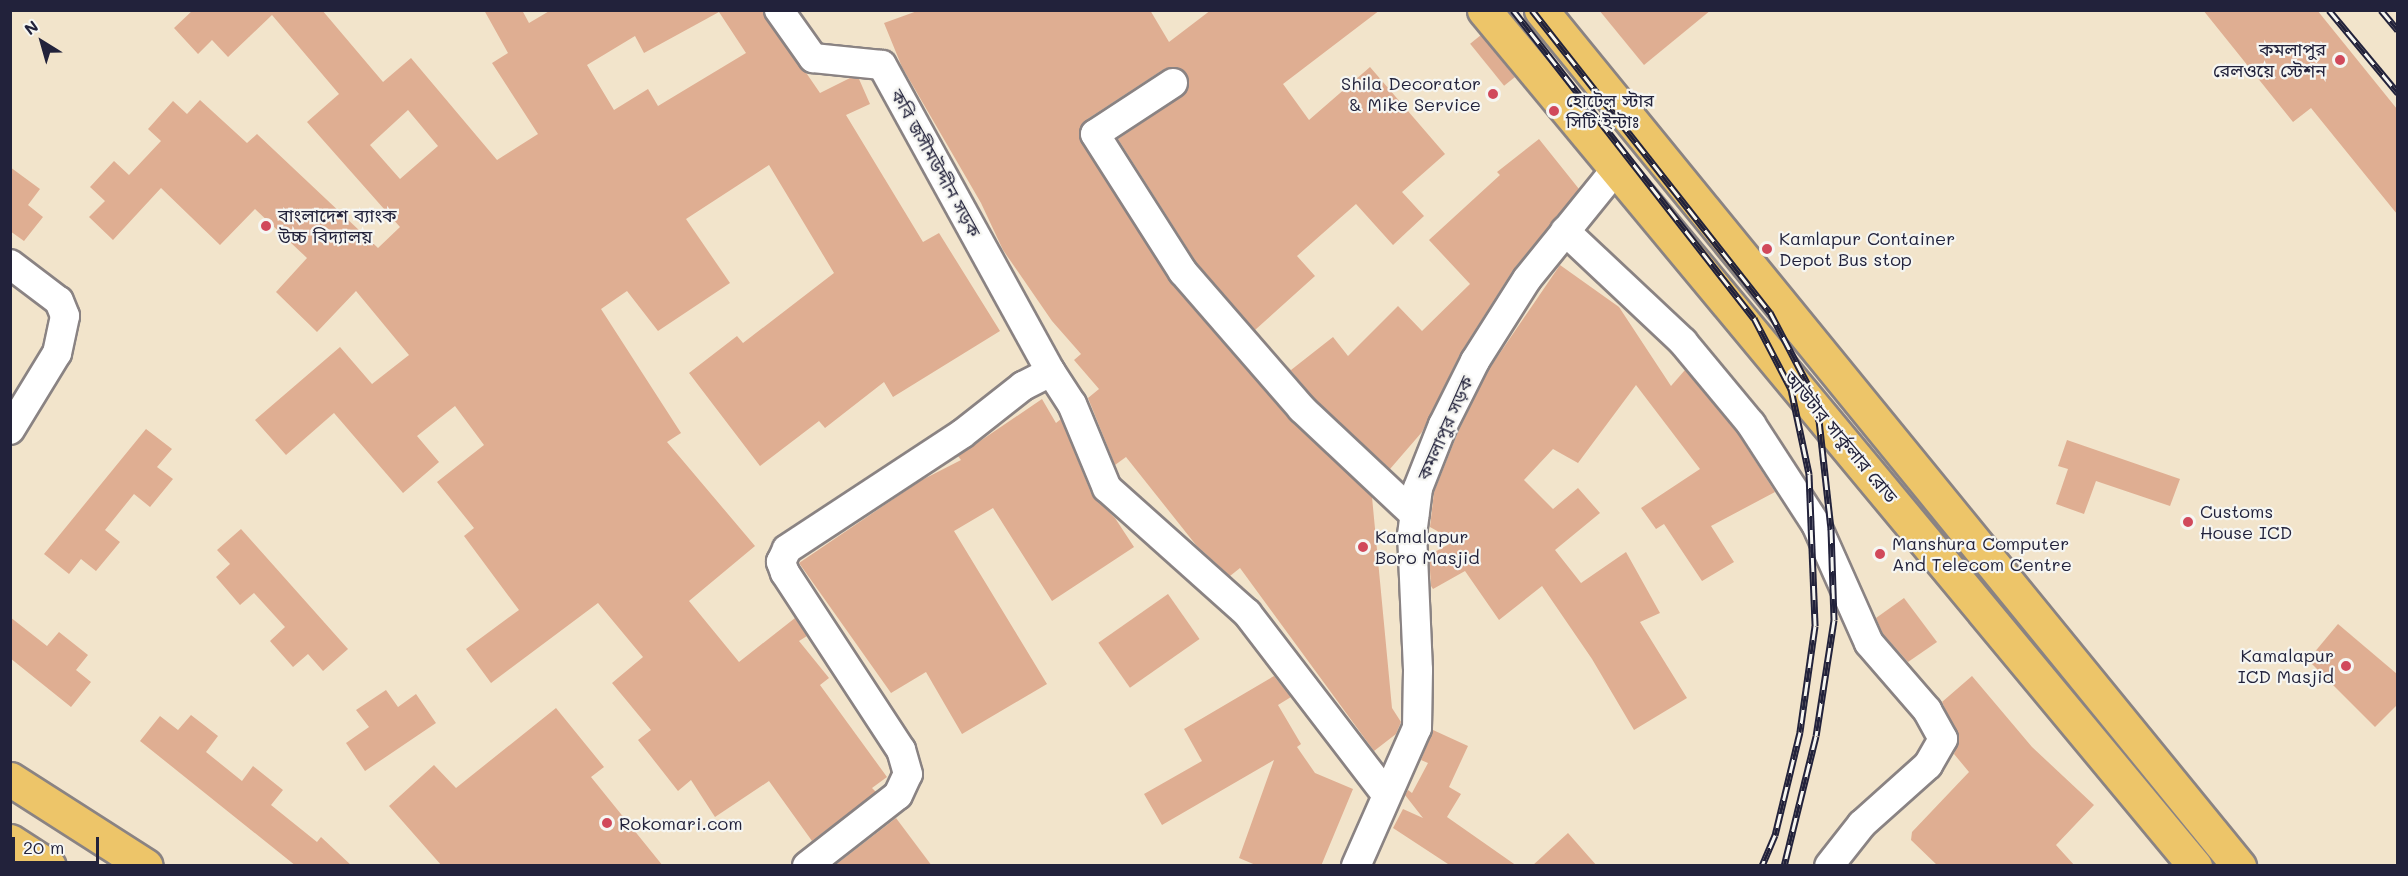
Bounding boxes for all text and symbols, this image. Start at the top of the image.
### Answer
north arrow [12,12,72,72]
text: N [20,15,42,39]
place label: কমলাপুর রেলওয়ে স্টেশন [2213,39,2326,82]
marker: কমলাপুর রেলওয়ে স্টেশন [2331,51,2349,69]
place label: Shila Decorator & Mike Service [1341,73,1481,116]
street label: কবি জসীমউদ্দীন সড়ক [886,85,986,241]
marker: Shila Decorator & Mike Service [1486,87,1500,101]
place label: হোটেল স্টার সিটি ইন্টাঃ [1566,90,1654,132]
marker: হোটেল স্টার সিটি ইন্টাঃ [1547,104,1561,118]
place label: বাংলাদেশ ব্যাংক উচ্চ বিদ্যালয় [278,205,397,248]
marker: বাংলাদেশ ব্যাংক উচ্চ বিদ্যালয় [259,219,273,233]
place label: Kamlapur Container Depot Bus stop [1779,228,1955,270]
marker: Kamlapur Container Depot Bus stop [1760,242,1774,256]
street label: আউটার সার্কুলার রোড [1780,367,1902,507]
street label: কমলাপুর সড়ক [1412,373,1478,483]
place label: Customs House ICD [2200,501,2292,544]
marker: Customs House ICD [2181,515,2195,529]
place label: Kamalapur Boro Masjid [1375,526,1480,568]
place label: Manshura Computer And Telecom Centre [1892,533,2072,576]
marker: Kamalapur Boro Masjid [1356,540,1370,554]
marker: Manshura Computer And Telecom Centre [1873,547,1887,561]
place label: Kamalapur ICD Masjid [2238,645,2334,688]
marker: Kamalapur ICD Masjid [2339,659,2353,673]
place label: Rokomari.com [619,812,742,834]
marker: Rokomari.com [600,816,614,830]
scale bar [15,825,102,863]
text: 20 m [23,835,64,859]

